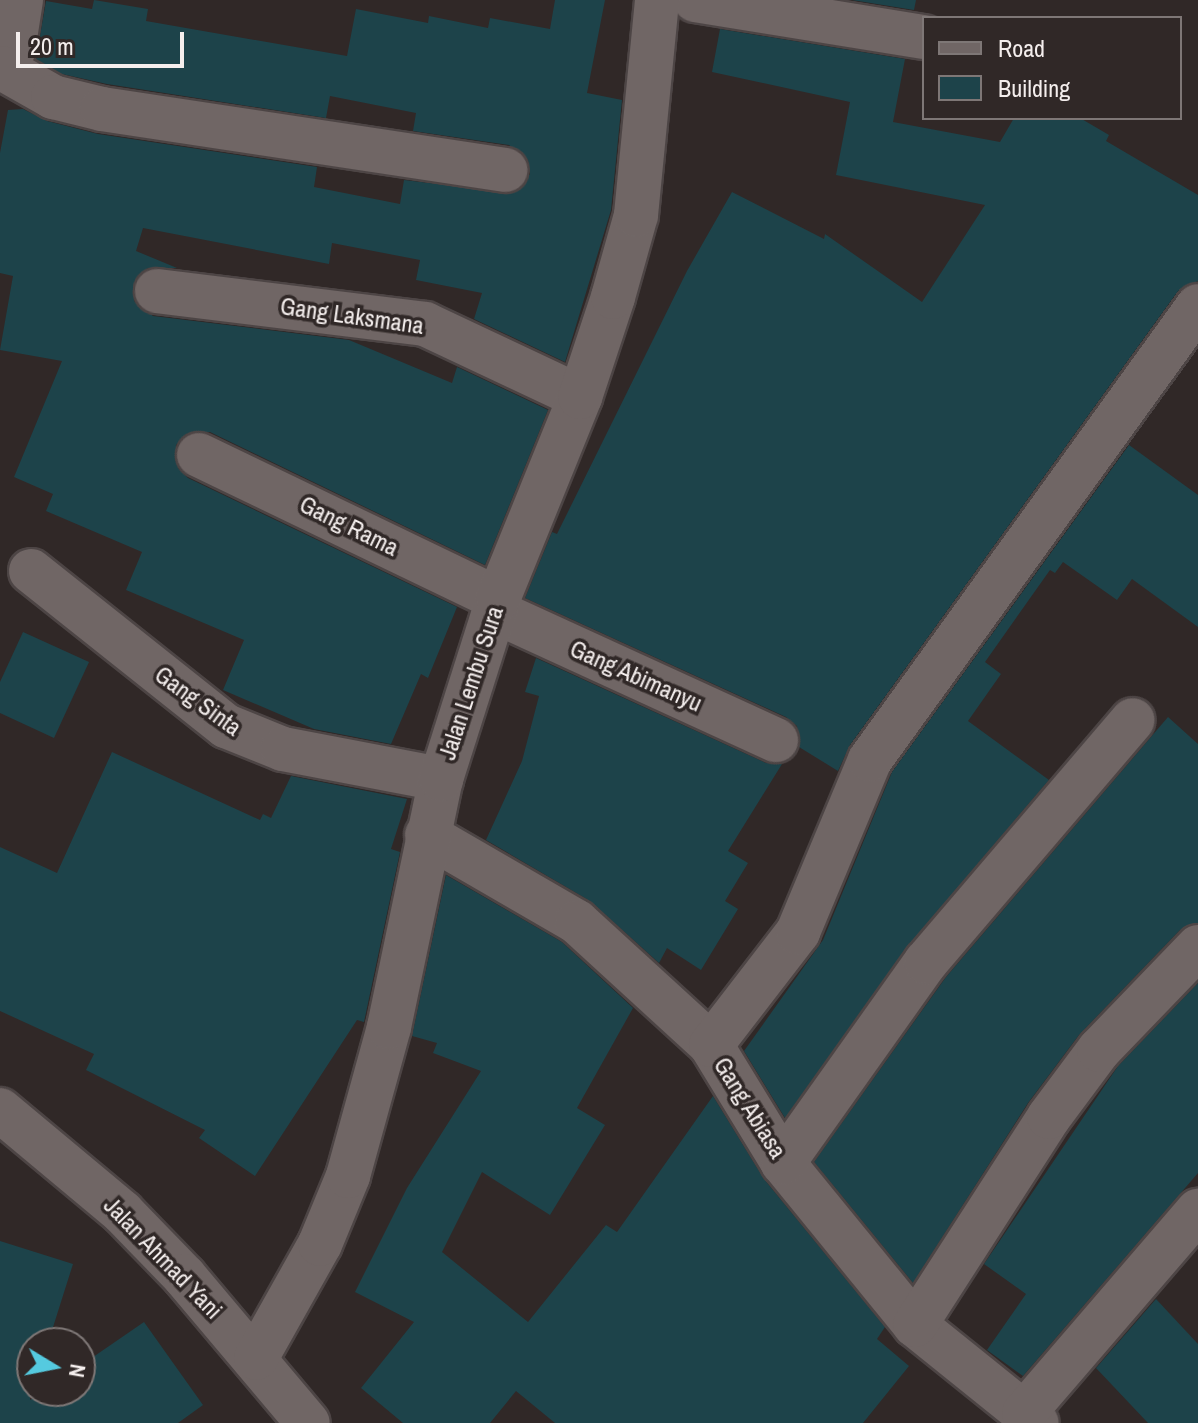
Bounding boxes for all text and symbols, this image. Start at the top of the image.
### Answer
scale bar [20,16,188,66]
legend [922,16,1182,120]
text: 20 m [30,30,74,62]
text: Road [998,32,1045,64]
text: Building [998,72,1070,104]
street label: Gang Laksmana [278,292,426,340]
street label: Gang Rama [295,490,403,562]
street label: Jalan Lembu Sura [433,603,509,763]
street label: Gang Abimanyu [565,634,707,718]
street label: Gang Sinta [149,660,247,742]
street label: Gang Abiasa [707,1052,793,1164]
street label: Jalan Ahmad Yani [97,1191,229,1325]
north arrow [16,1327,96,1407]
text: N [62,1362,94,1380]

